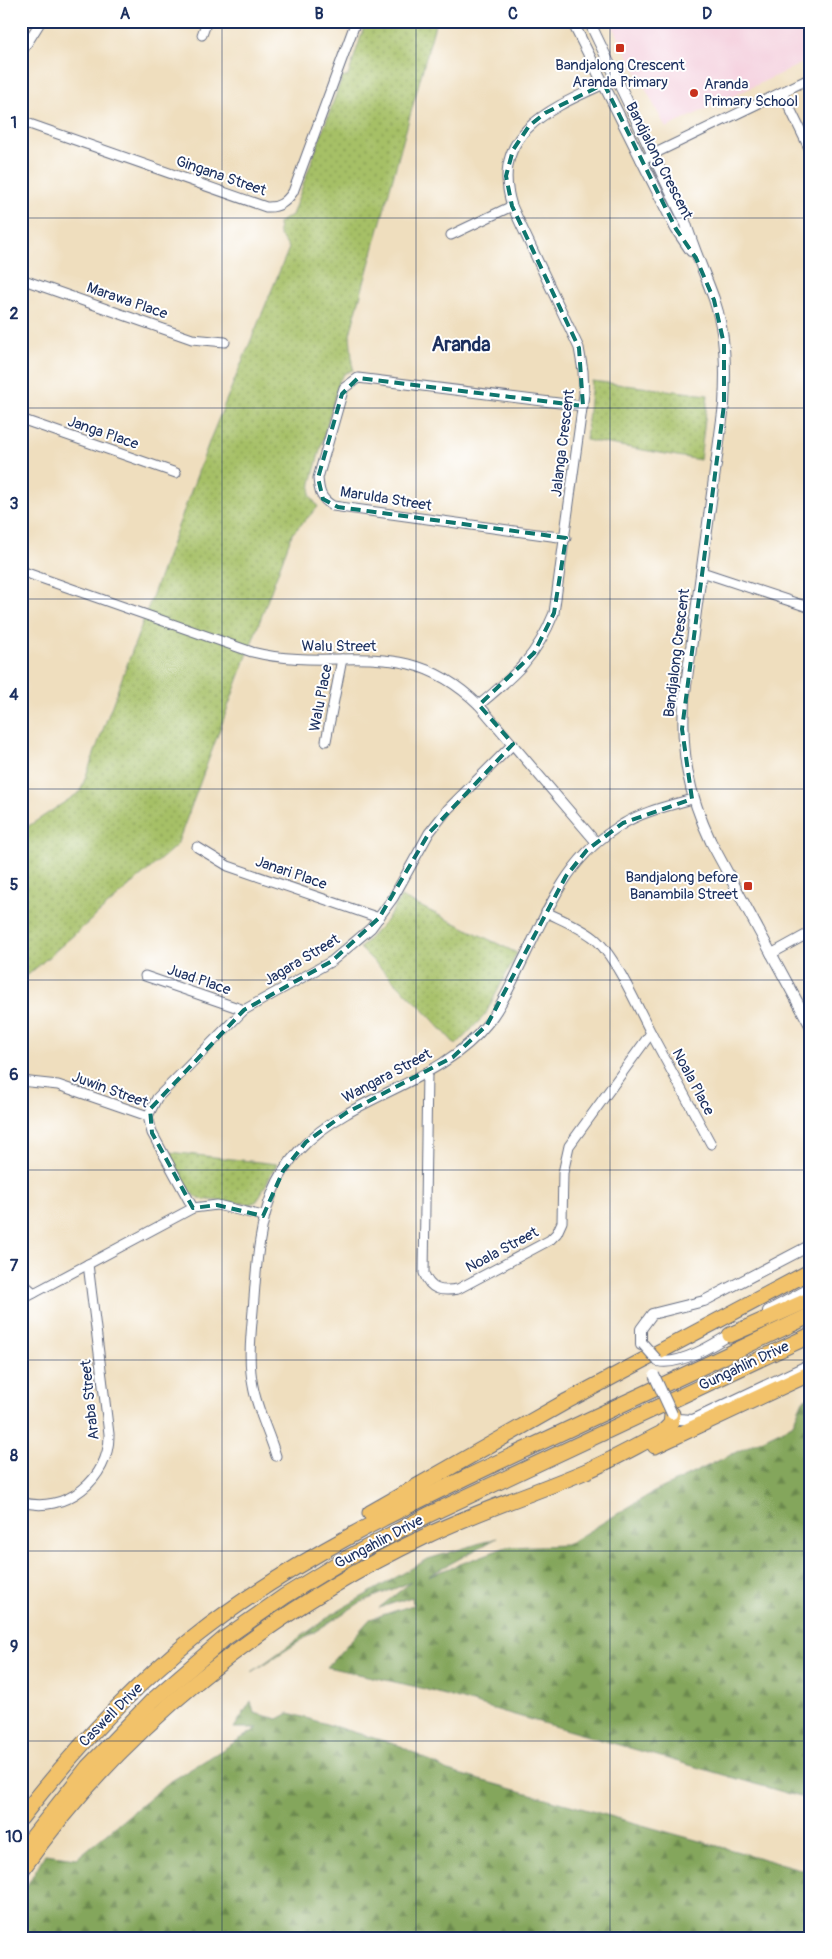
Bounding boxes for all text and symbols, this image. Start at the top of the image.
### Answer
text: A [120,4,131,24]
text: B [314,4,324,24]
text: C [508,4,518,24]
text: D [702,4,712,24]
marker: Bandjalong Crescent Aranda Primary [614,42,626,54]
place label: Bandjalong Crescent Aranda Primary [555,56,686,92]
place label: Aranda Primary School [704,75,798,111]
marker: Aranda Primary School [688,87,700,99]
street label: Bandjalong Crescent [621,99,697,224]
text: 1 [11,113,17,133]
street label: Gingana Street [173,152,270,201]
street label: Marawa Place [84,278,171,324]
text: 2 [10,304,19,324]
district label: Aranda [431,332,491,357]
street label: Jalanga Crescent [547,387,579,498]
street label: Janga Place [65,412,142,454]
street label: Marulda Street [339,482,434,516]
text: 3 [10,494,19,514]
street label: Bandjalong Crescent [660,587,694,718]
street label: Walu Street [302,637,377,656]
street label: Walu Place [305,662,337,733]
text: 4 [9,685,19,705]
street label: Janari Place [253,852,330,894]
place label: Bandjalong before Banambila Street [625,868,739,904]
text: 5 [10,875,19,895]
marker: Bandjalong before Banambila Street [742,880,754,892]
street label: Jagara Street [261,929,344,990]
street label: Juad Place [165,960,234,1000]
street label: Wangara Street [339,1044,436,1108]
street label: Noala Place [668,1045,719,1119]
text: 6 [9,1065,19,1085]
street label: Juwin Street [69,1067,152,1113]
street label: Noala Street [462,1222,542,1277]
text: 7 [10,1256,19,1276]
street label: Gungahlin Drive [696,1337,793,1395]
street label: Araba Street [76,1358,104,1441]
text: 8 [10,1446,18,1466]
street label: Gungahlin Drive [332,1510,427,1573]
text: 9 [10,1637,18,1657]
street label: Caswell Drive [75,1679,147,1751]
text: 10 [5,1827,23,1847]

